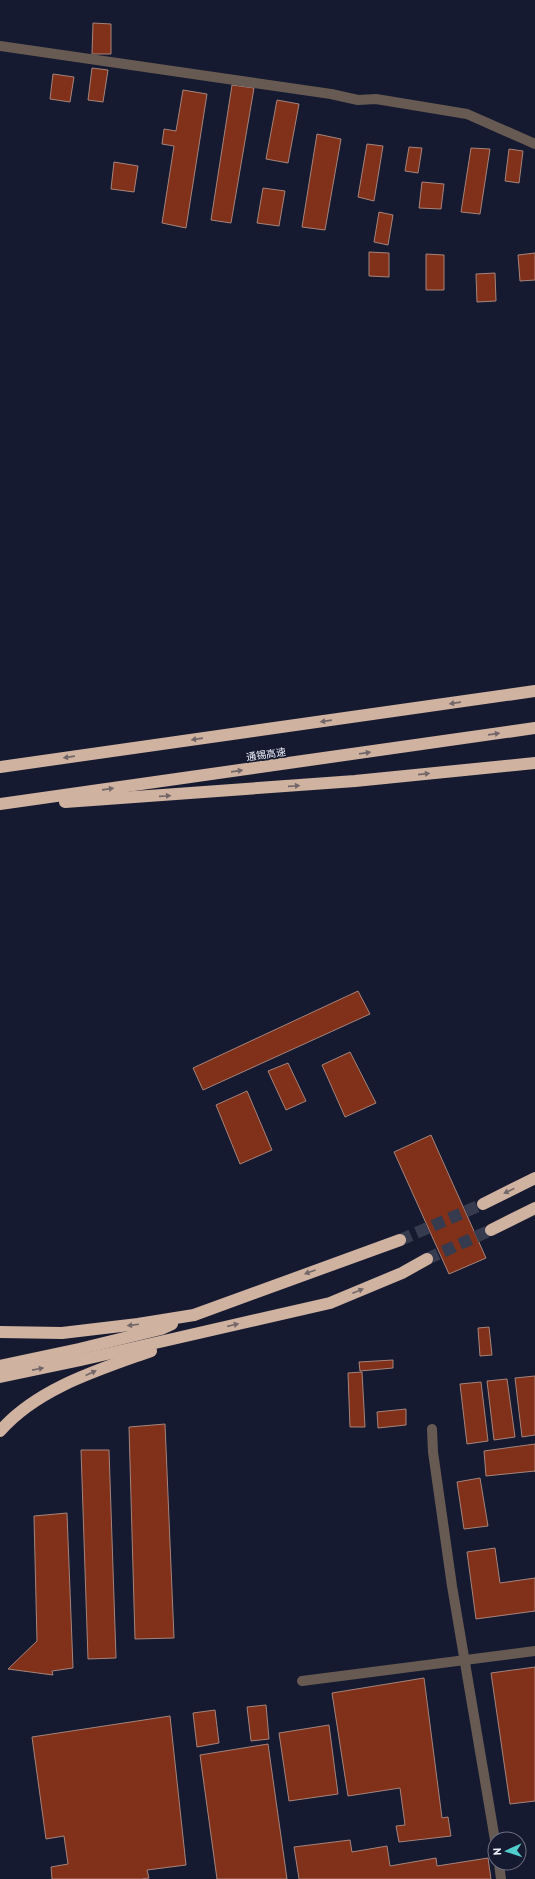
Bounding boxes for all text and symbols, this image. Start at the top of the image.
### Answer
one-way arrow [449,700,461,706]
one-way arrow [320,718,332,724]
one-way arrow [488,731,500,737]
one-way arrow [191,736,203,742]
street label: 通锡高速 [245,745,287,764]
one-way arrow [359,750,371,756]
one-way arrow [63,754,75,761]
one-way arrow [231,768,243,774]
one-way arrow [418,771,430,777]
one-way arrow [288,782,300,789]
one-way arrow [102,786,114,792]
one-way arrow [159,792,171,799]
one-way arrow [503,1188,515,1194]
one-way arrow [304,1269,316,1275]
one-way arrow [353,1287,365,1293]
one-way arrow [127,1322,139,1328]
one-way arrow [227,1322,240,1328]
one-way arrow [32,1366,44,1372]
one-way arrow [85,1370,97,1376]
north arrow [487,1831,527,1871]
text: N [490,1848,504,1856]

